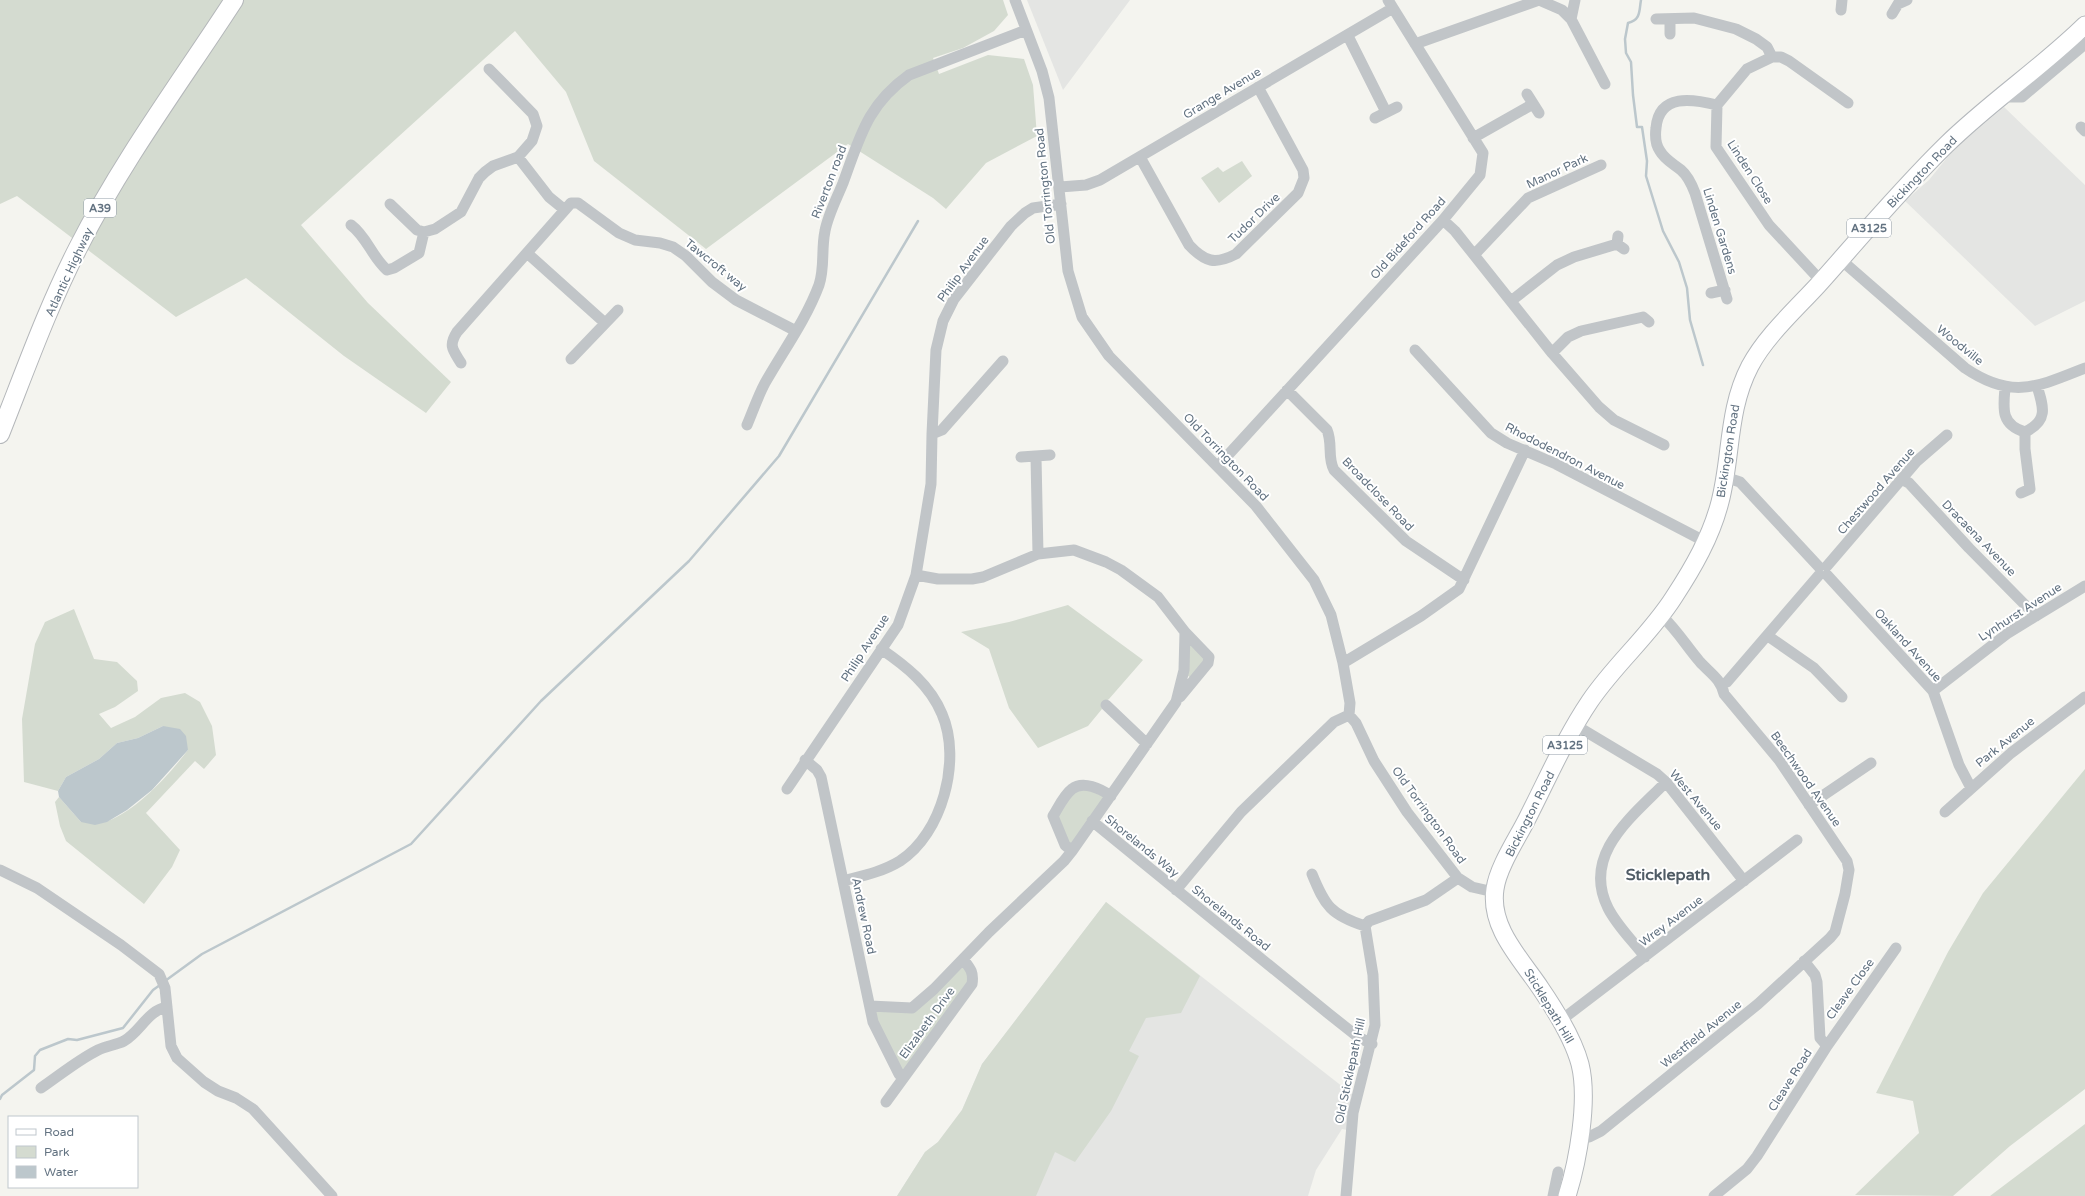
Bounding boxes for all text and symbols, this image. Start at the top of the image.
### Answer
street label: Grange Avenue [1181,64,1264,122]
street label: Old Torrington Road [1032,127,1058,245]
street label: Bickington Road [1884,133,1960,211]
street label: Linden Close [1724,137,1776,207]
street label: Riverton road [809,143,849,221]
street label: Manor Park [1524,150,1590,191]
street label: Linden Gardens [1700,186,1740,276]
street label: Tudor Drive [1225,190,1283,246]
street label: Old Bideford Road [1367,194,1449,282]
road number: A39 [84,199,116,217]
road number: A3125 [1847,219,1891,237]
street label: Atlantic Highway [42,225,96,319]
street label: Philip Avenue [934,233,992,305]
street label: Tawcroft way [682,236,750,294]
street label: Woodville [1934,322,1986,368]
street label: Bickington Road [1714,403,1742,499]
street label: Old Torrington Road [1180,410,1272,504]
street label: Rhododendron Avenue [1503,420,1627,492]
street label: Chestwood Avenue [1835,445,1918,537]
street label: Broadclose Road [1339,454,1417,534]
street label: Dracaena Avenue [1939,497,2019,579]
street label: Lynhurst Avenue [1976,580,2064,644]
street label: Oakland Avenue [1871,606,1945,685]
street label: Philip Avenue [838,611,892,684]
street label: Park Avenue [1973,714,2037,770]
street label: Beechwood Avenue [1768,729,1844,830]
road number: A3125 [1543,736,1587,754]
street label: Old Torrington Road [1389,764,1469,866]
street label: West Avenue [1667,767,1726,833]
street label: Bickington Road [1502,769,1558,859]
street label: Shorelands Way [1102,812,1182,881]
district label: Sticklepath [1626,865,1710,885]
street label: Andrew Road [849,877,879,955]
street label: Shorelands Road [1189,882,1273,954]
street label: Wrey Avenue [1637,892,1706,949]
street label: Cleave Close [1823,956,1877,1022]
street label: Sticklepath Hill [1521,966,1577,1046]
street label: Elizabeth Drive [896,984,958,1062]
street label: Westfield Avenue [1658,997,1744,1071]
street label: Old Sticklepath Hill [1332,1017,1368,1125]
street label: Cleave Road [1765,1046,1815,1114]
legend [8,1116,138,1188]
text: Road [44,1125,74,1139]
text: Park [44,1145,70,1159]
text: Water [44,1165,79,1179]

